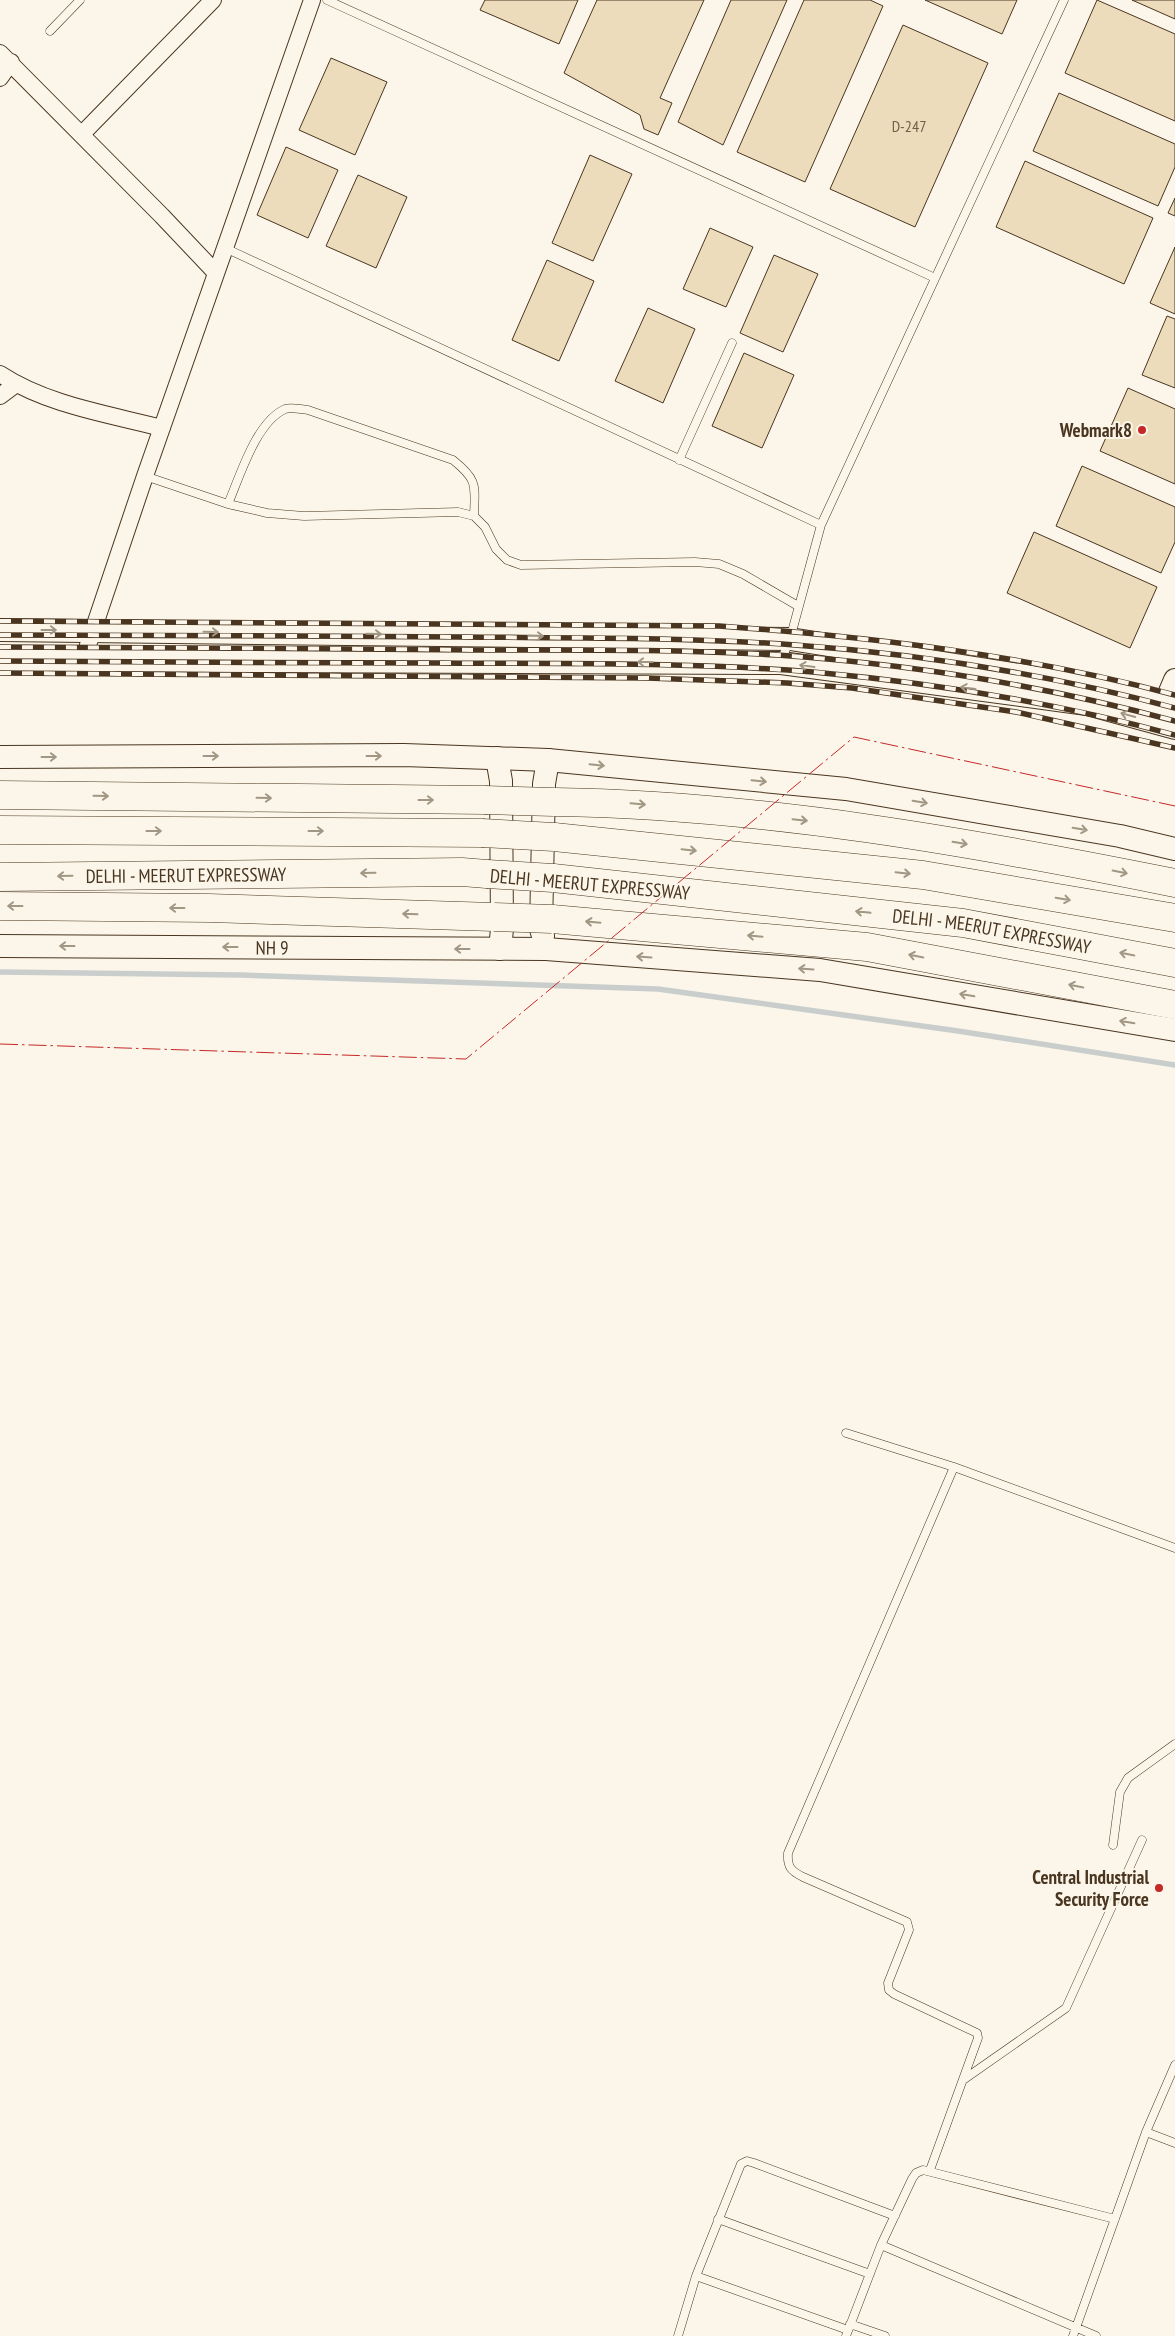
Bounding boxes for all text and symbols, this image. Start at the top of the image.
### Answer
house number: D-247 [892,116,926,136]
place label: Webmark8 [1059,418,1132,442]
marker: Webmark8 [1136,424,1148,436]
one-way arrow [40,625,56,635]
one-way arrow [203,627,219,636]
one-way arrow [365,629,381,639]
one-way arrow [528,631,544,641]
one-way arrow [637,657,653,667]
one-way arrow [799,661,815,671]
one-way arrow [960,683,976,693]
one-way arrow [1120,710,1136,720]
one-way arrow [202,751,219,761]
one-way arrow [365,751,381,760]
one-way arrow [40,752,56,762]
one-way arrow [589,760,605,770]
one-way arrow [750,776,766,785]
one-way arrow [92,791,109,801]
one-way arrow [255,793,271,803]
one-way arrow [418,795,434,805]
one-way arrow [911,797,927,807]
one-way arrow [630,799,646,809]
one-way arrow [791,815,807,825]
one-way arrow [1071,825,1087,835]
one-way arrow [145,826,161,836]
one-way arrow [308,826,324,836]
one-way arrow [952,838,968,848]
one-way arrow [681,846,697,855]
street label: DELHI - MEERUT EXPRESSWAY [85,862,287,888]
street label: DELHI - MEERUT EXPRESSWAY [489,863,691,905]
one-way arrow [1112,867,1128,877]
one-way arrow [360,868,376,878]
one-way arrow [895,868,911,877]
one-way arrow [58,871,74,881]
one-way arrow [1055,894,1071,904]
one-way arrow [7,901,24,911]
one-way arrow [170,903,186,912]
street label: DELHI - MEERUT EXPRESSWAY [891,903,1093,959]
one-way arrow [855,907,871,917]
one-way arrow [402,909,418,919]
one-way arrow [585,917,601,926]
one-way arrow [747,932,763,941]
street label: NH 9 [255,935,289,960]
one-way arrow [60,942,76,951]
one-way arrow [222,943,238,952]
one-way arrow [455,944,471,954]
one-way arrow [1119,948,1135,958]
one-way arrow [908,950,924,960]
one-way arrow [637,952,653,961]
one-way arrow [799,965,815,974]
one-way arrow [1068,981,1084,991]
one-way arrow [959,990,975,1000]
one-way arrow [1119,1017,1135,1027]
place label: Central Industrial Security Force [1032,1865,1149,1911]
marker: Central Industrial Security Force [1153,1882,1165,1894]

